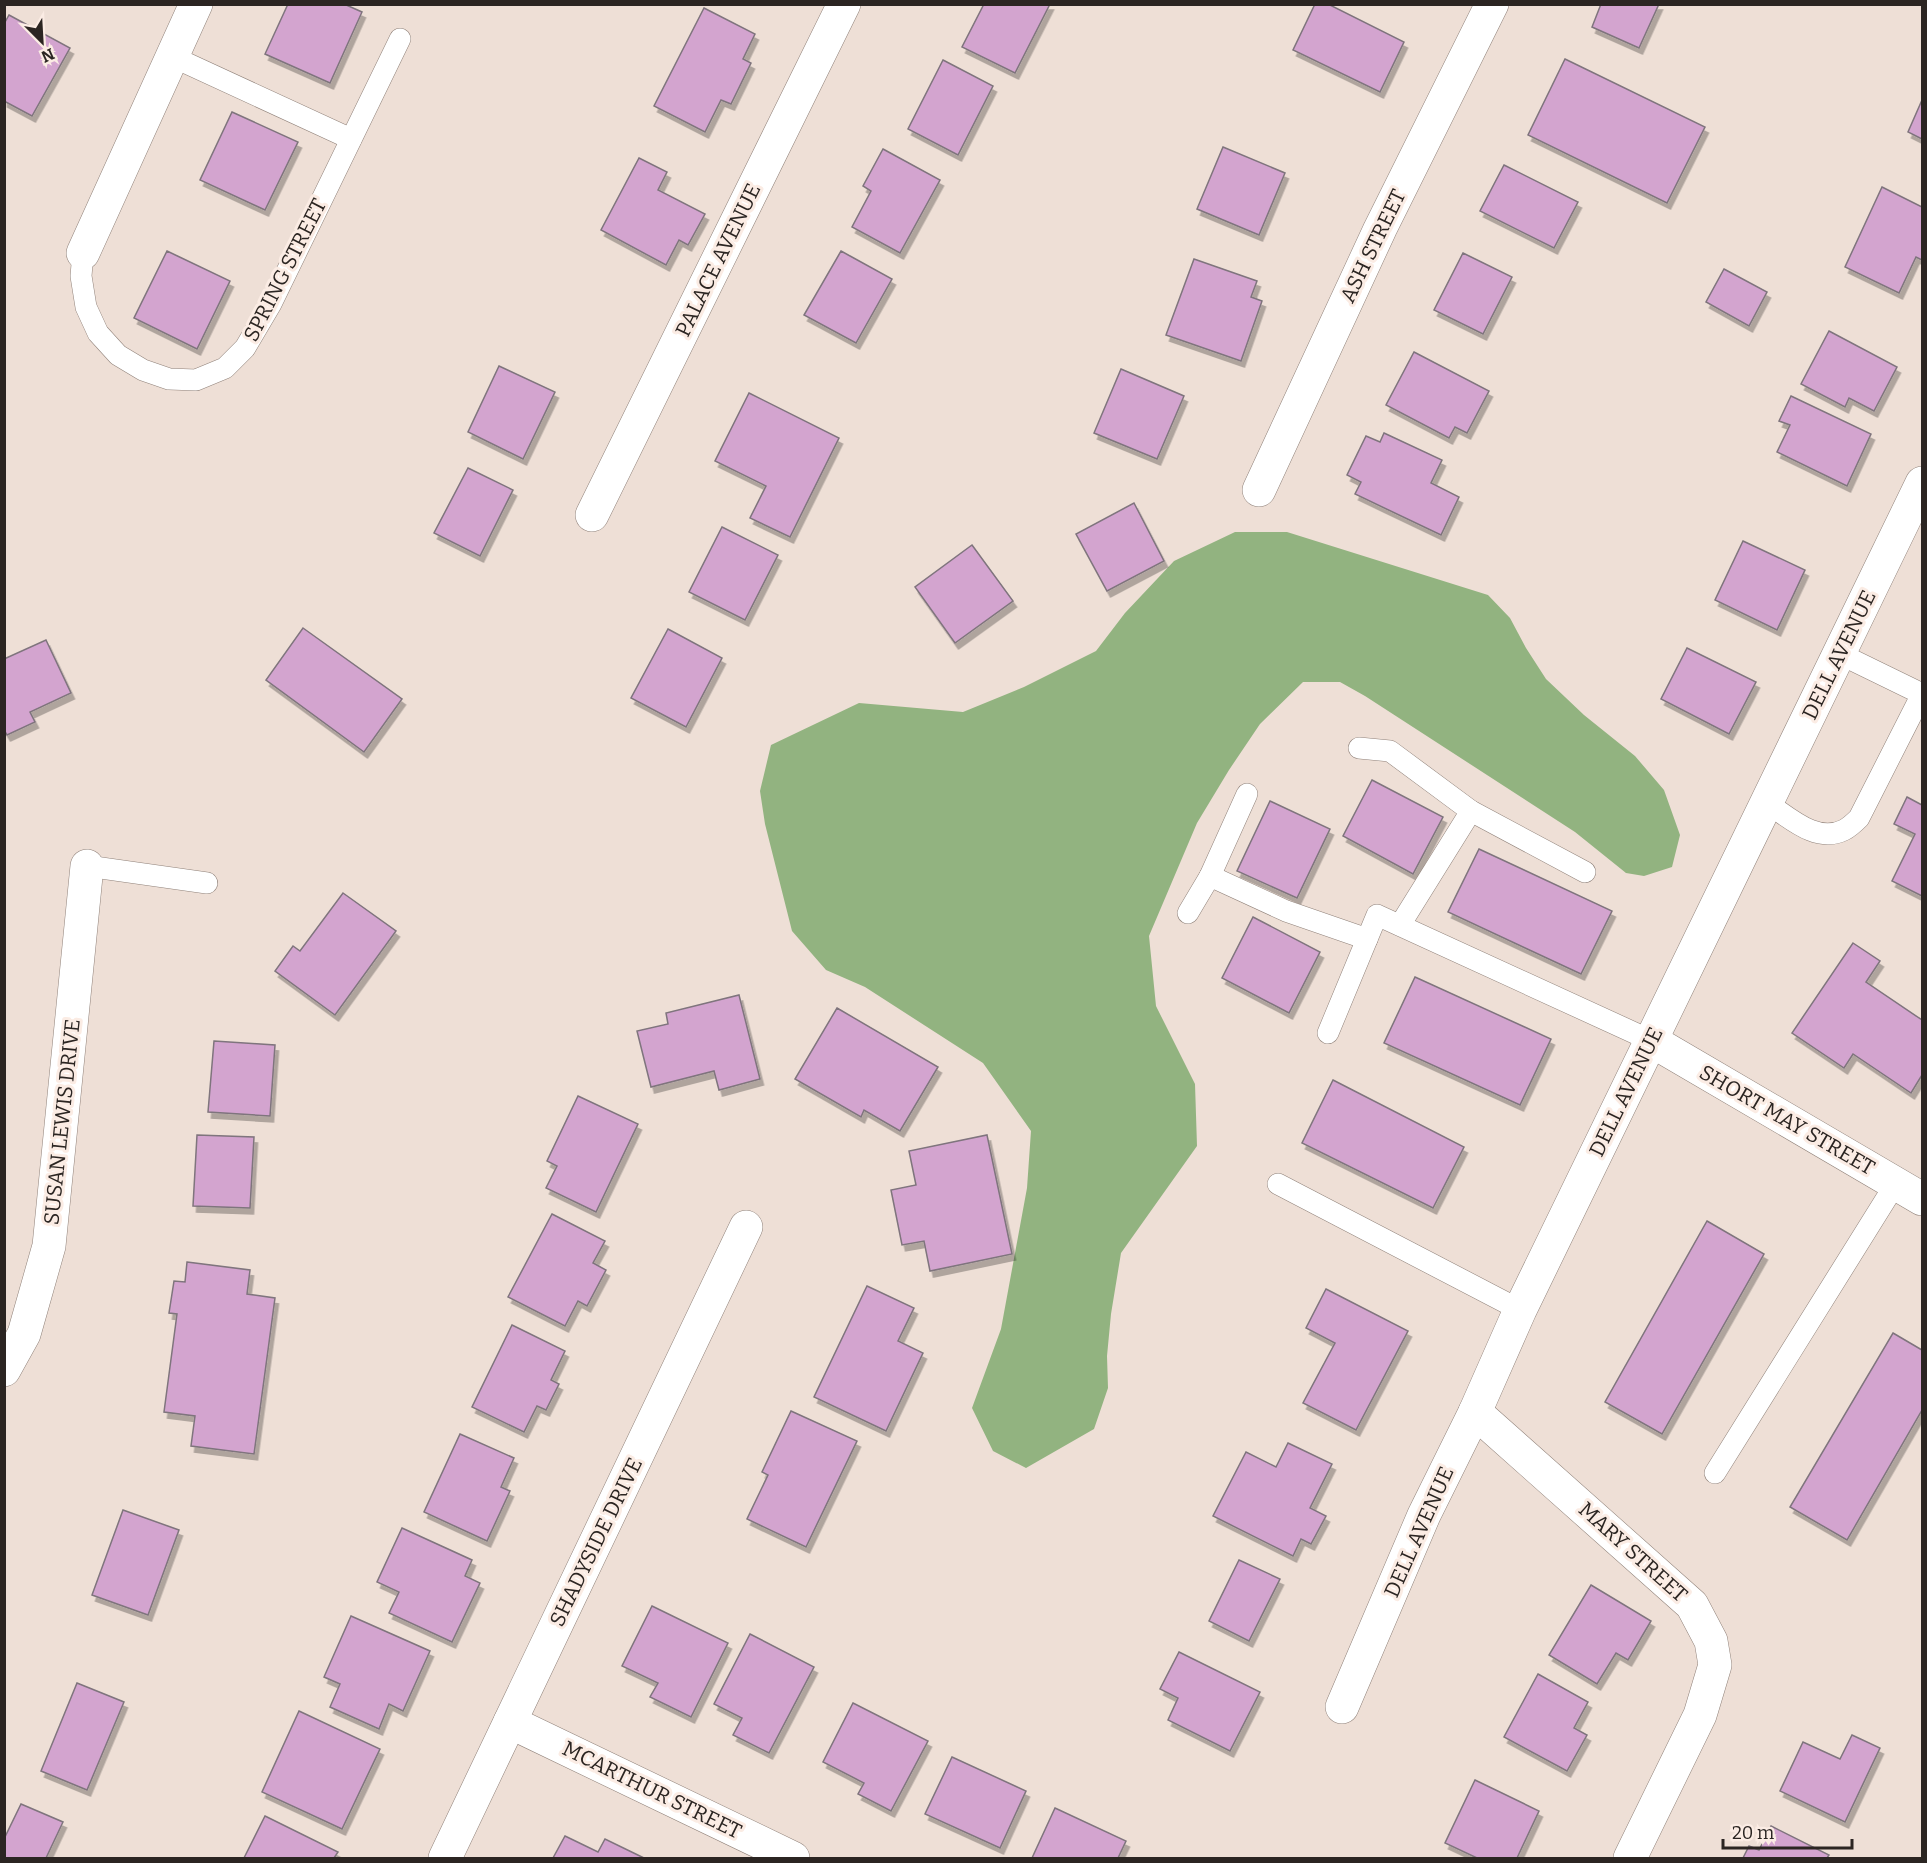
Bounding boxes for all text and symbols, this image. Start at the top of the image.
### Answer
north arrow [12,12,72,72]
text: N [38,44,57,66]
street label: PALACE AVENUE [670,179,766,341]
street label: ASH STREET [1334,185,1412,307]
street label: SPRING STREET [238,194,332,346]
street label: DELL AVENUE [1796,586,1882,724]
street label: SUSAN LEWIS DRIVE [38,1018,86,1226]
street label: DELL AVENUE [1583,1023,1669,1161]
street label: SHORT MAY STREET [1695,1059,1879,1181]
street label: SHADYSIDE DRIVE [544,1453,648,1631]
street label: DELL AVENUE [1379,1462,1459,1602]
street label: MARY STREET [1573,1496,1693,1608]
street label: MCARTHUR STREET [558,1735,746,1845]
scale bar [1723,1812,1852,1850]
text: 20 m [1732,1822,1774,1844]

